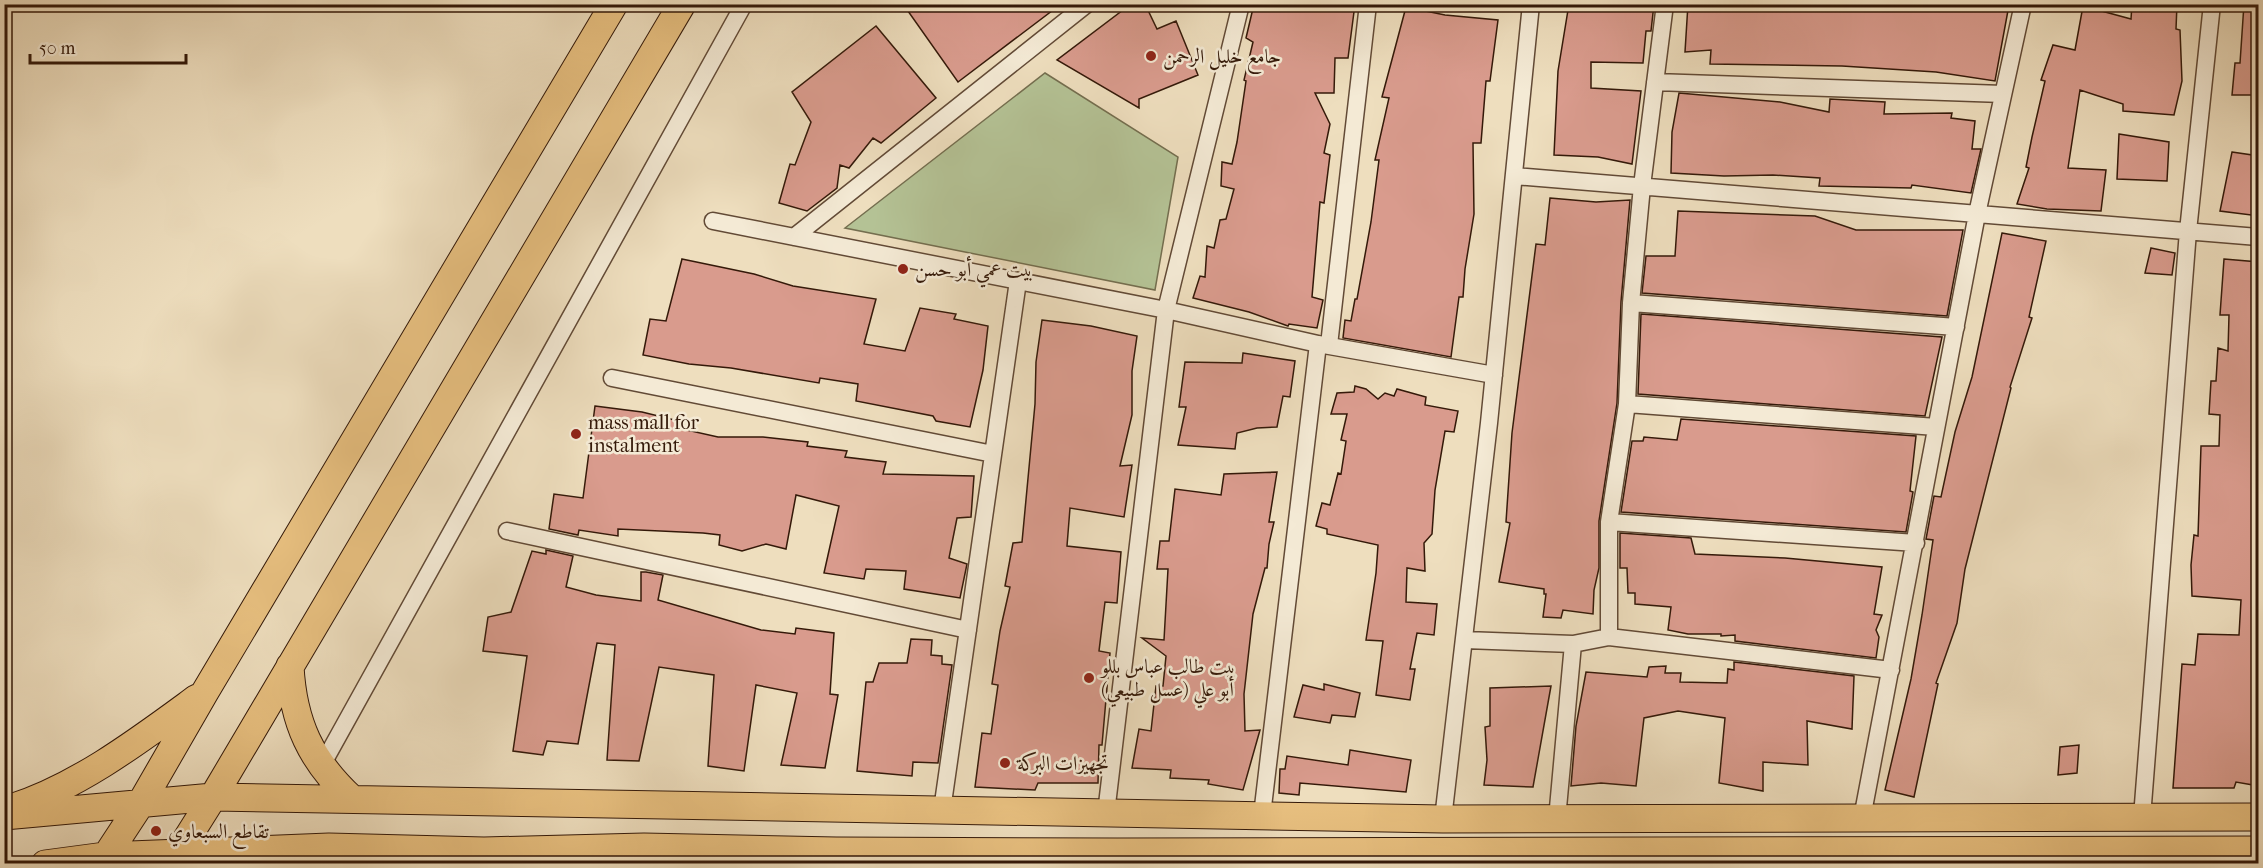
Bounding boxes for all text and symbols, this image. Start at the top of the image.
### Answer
scale bar [30,27,186,65]
text: 50 m [39,38,76,59]
place label: جامع خليل الرحمن [1163,45,1281,74]
marker: جامع خليل الرحمن [1144,49,1158,63]
place label: بيت عمي أبو حسن [915,255,1033,288]
marker: بيت عمي أبو حسن [896,262,910,276]
place label: mass mall for instalment [588,411,699,457]
marker: mass mall for instalment [569,427,583,441]
place label: بيت طالب عباس بللو أبو علي (عسل طبيعي) [1099,655,1236,709]
marker: بيت طالب عباس بللو أبو علي (عسل طبيعي) [1082,671,1096,685]
place label: تجهيزات البركة [1016,751,1109,776]
marker: تجهيزات البركة [998,756,1012,770]
place label: تقاطع السبعاوي [168,820,269,849]
marker: تقاطع السبعاوي [149,824,163,838]

